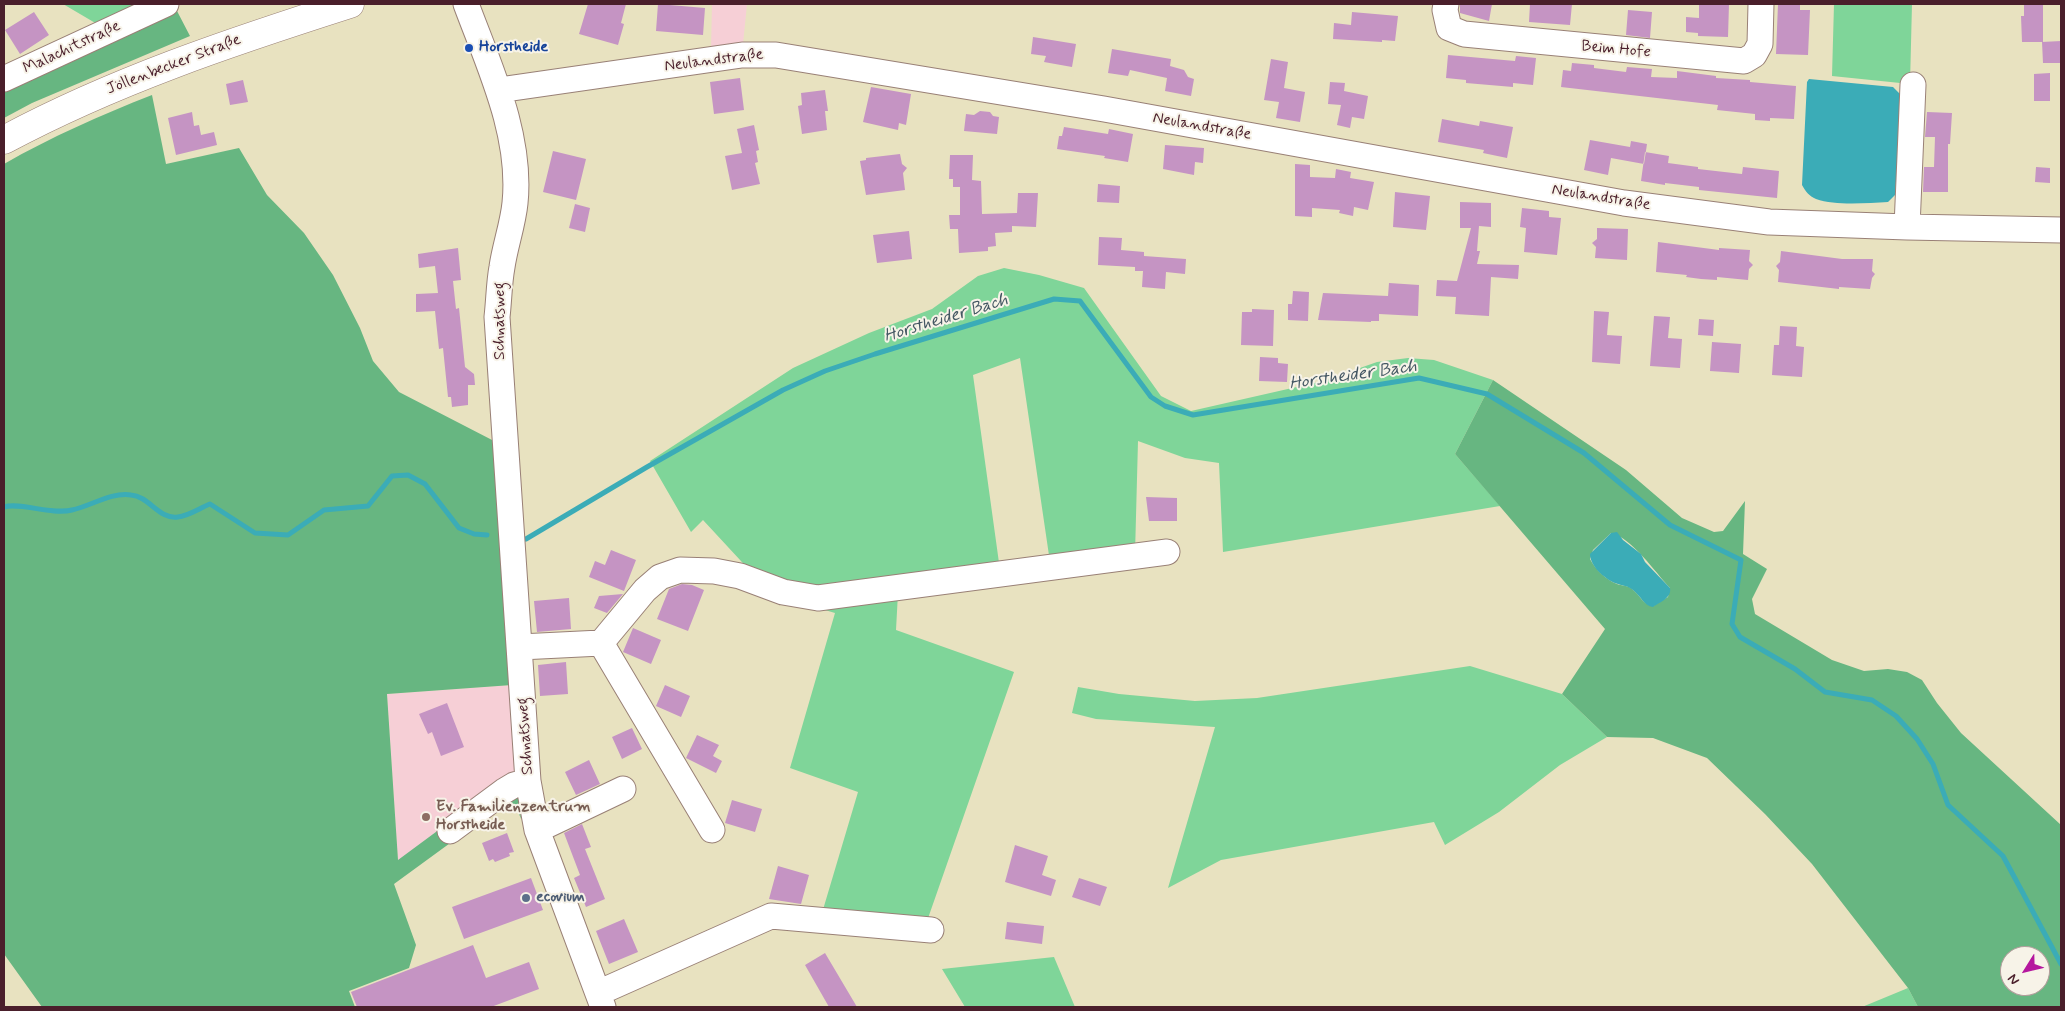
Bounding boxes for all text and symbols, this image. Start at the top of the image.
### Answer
street label: Malachitstraße [20,17,124,79]
street label: Jöllenbecker Straße [104,31,244,99]
street label: Beim Hofe [1580,37,1652,63]
place label: Horstheide [479,38,548,58]
marker: Horstheide [463,42,475,54]
street label: Neulandstraße [663,45,765,77]
street label: Neulandstraße [1151,109,1253,145]
street label: Neulandstraße [1550,181,1652,215]
street label: Schnatsweg [491,282,511,360]
water label: Horstheider Bach [881,290,1011,348]
water label: Horstheider Bach [1288,356,1418,396]
street label: Schnatsweg [514,696,538,776]
place label: Ev. Familienzentrum Horstheide [436,798,591,836]
marker: Ev. Familienzentrum Horstheide [420,811,432,823]
place label: ecovium [536,888,585,908]
marker: ecovium [520,892,532,904]
north arrow [2000,946,2050,996]
text: N [2004,970,2024,988]

